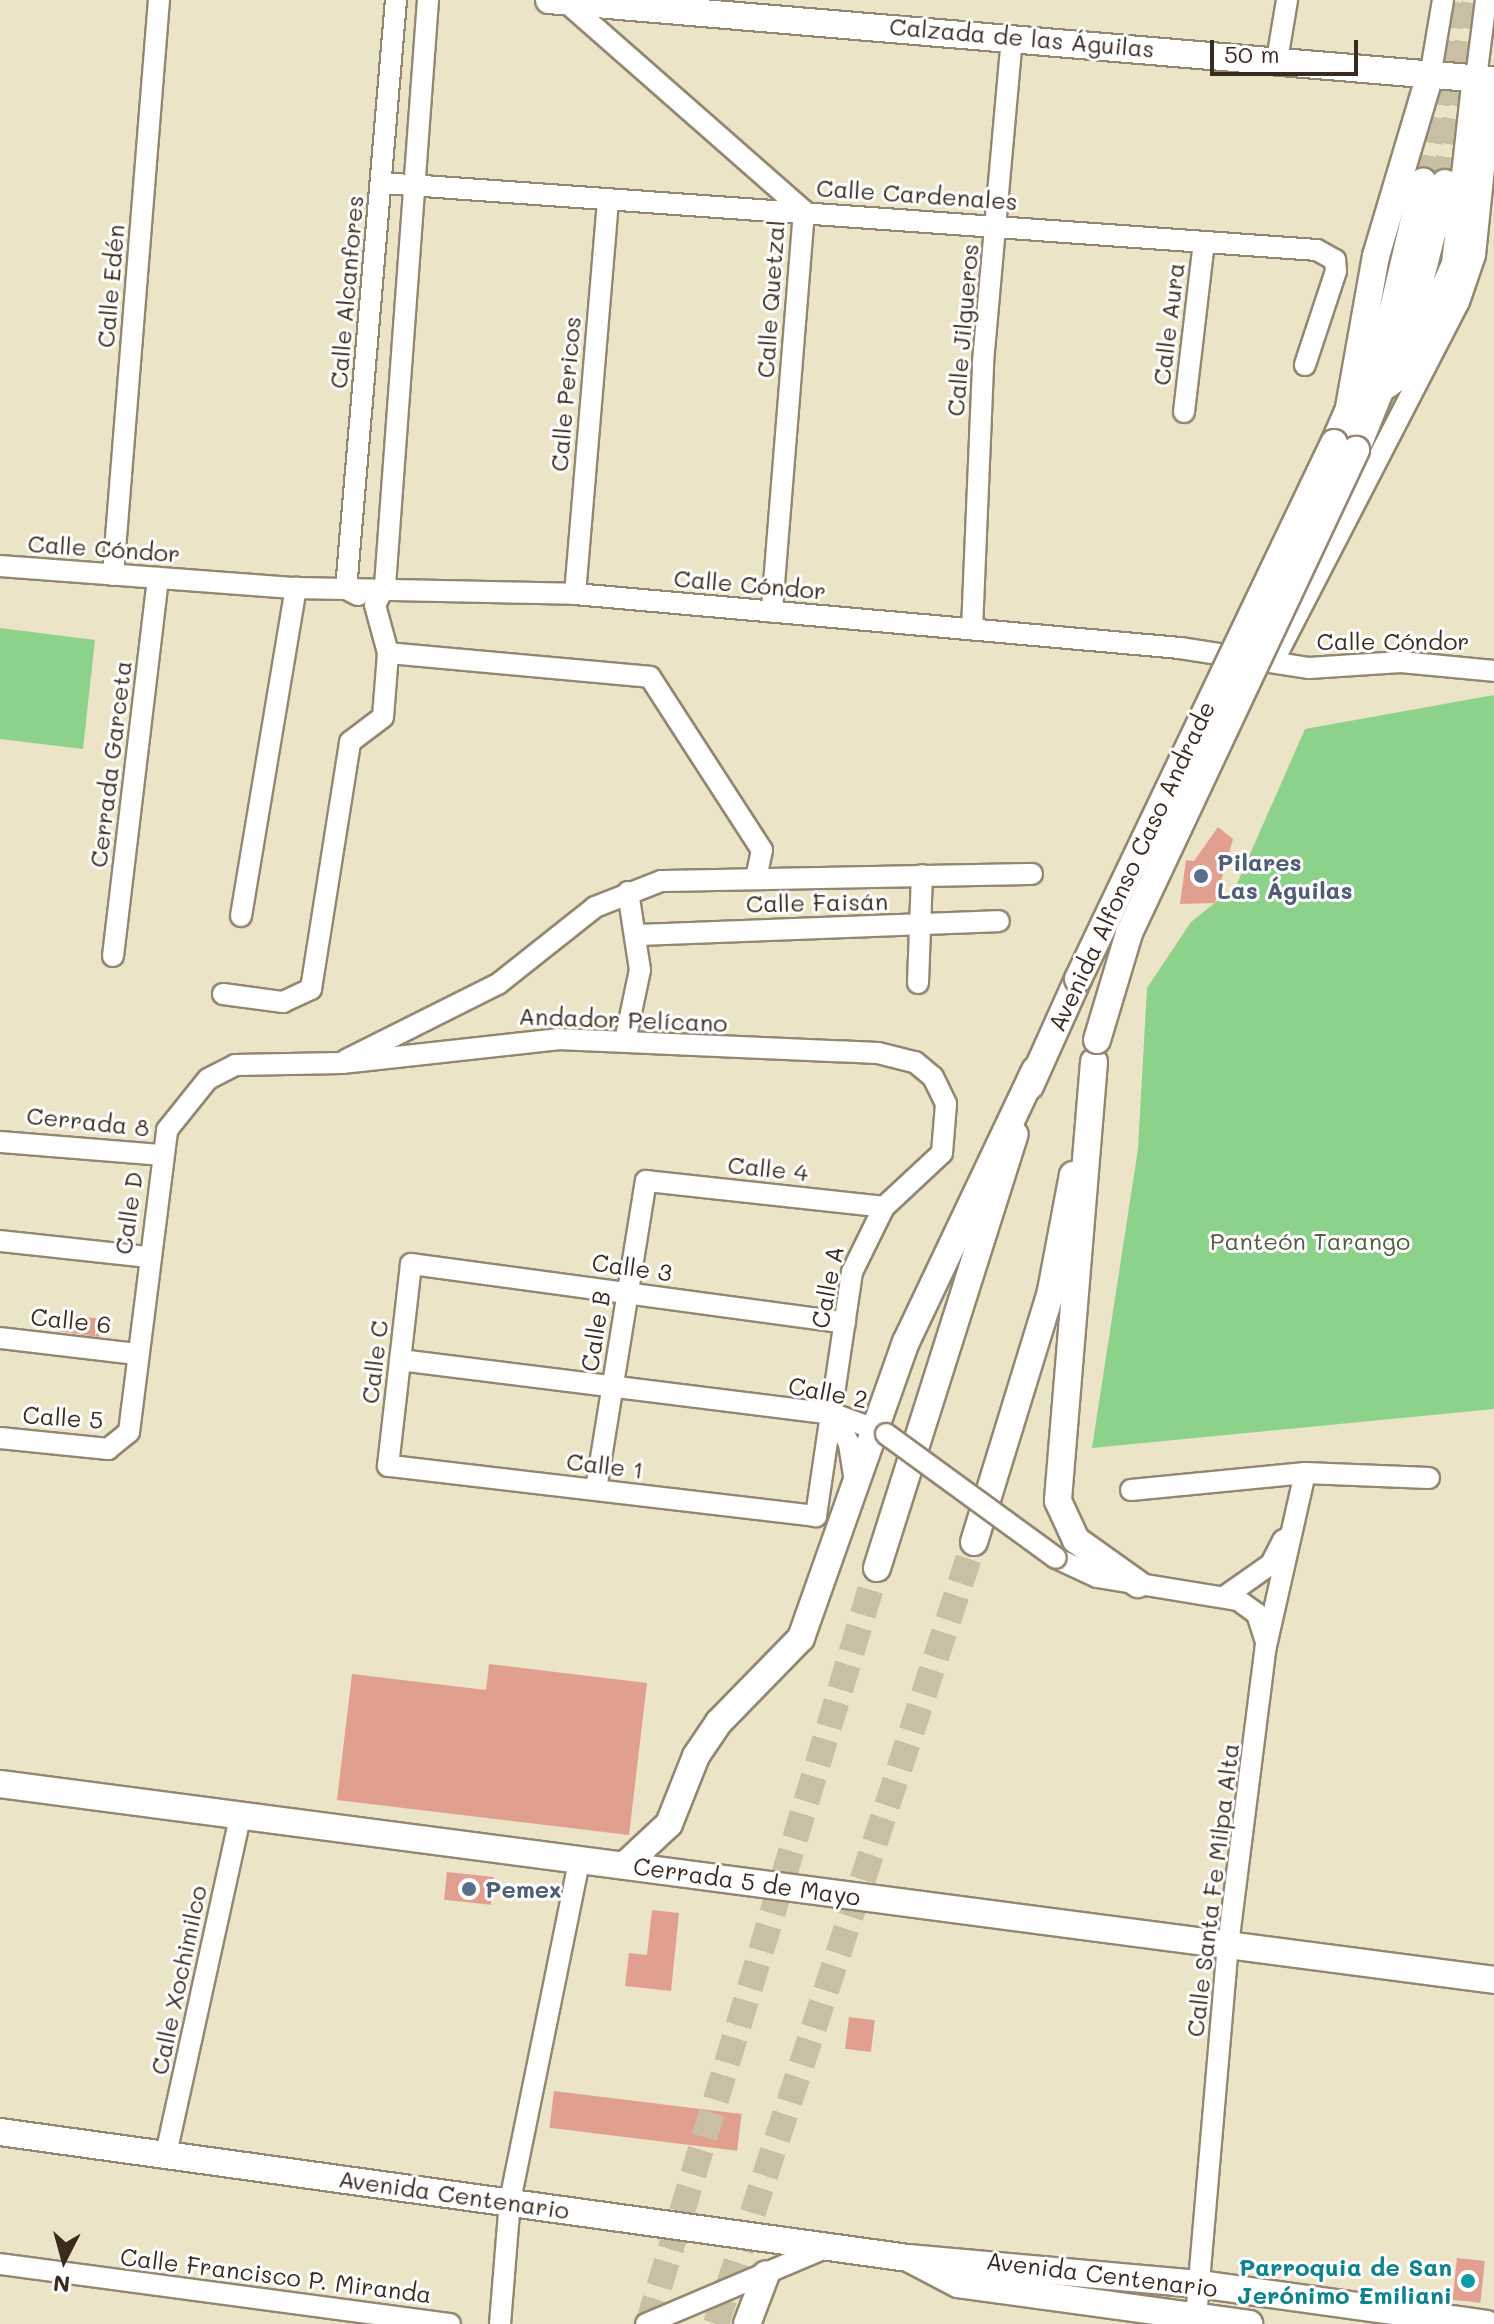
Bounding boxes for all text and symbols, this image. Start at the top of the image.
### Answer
street label: Calzada de las Águilas [888,11,1156,63]
scale bar [1214,24,1362,74]
text: 50 m [1224,38,1280,69]
street label: Calle Cardenales [815,173,1019,215]
street label: Calle Alcanfores [323,194,369,390]
street label: Calle Quetzal [750,219,790,379]
street label: Calle Edén [90,223,130,349]
street label: Calle Jilgueros [940,243,984,417]
street label: Calle Aura [1146,261,1190,387]
street label: Calle Pericos [544,315,586,473]
street label: Calle Cóndor [27,528,181,568]
street label: Calle Cóndor [673,563,827,605]
street label: Calle Cóndor [1317,627,1469,655]
street label: Cerrada Garceta [83,659,137,869]
street label: Avenida Alfonso Caso Andrade [1042,696,1220,1036]
place label: Pilares Las Águilas [1217,848,1353,904]
marker: Pilares Las Águilas [1192,867,1210,885]
street label: Calle Faisán [746,886,888,918]
street label: Andador Pelícano [518,1001,728,1037]
street label: Cerrada 8 [25,1100,151,1142]
street label: Calle 4 [726,1149,810,1187]
street label: Calle D [108,1170,148,1256]
park label: Panteón Tarango [1210,1227,1410,1255]
street label: Calle A [805,1243,849,1331]
street label: Calle 3 [590,1247,674,1287]
street label: Calle B [574,1288,616,1374]
street label: Calle 6 [29,1301,113,1339]
street label: Calle C [355,1319,393,1405]
street label: Calle 2 [786,1370,870,1414]
street label: Calle 5 [22,1400,104,1434]
street label: Calle 1 [565,1446,645,1484]
street label: Calle Santa Fe Milpa Alta [1180,1742,1244,2038]
street label: Cerrada 5 de Mayo [632,1851,862,1911]
place label: Pemex [485,1875,562,1903]
marker: Pemex [460,1880,478,1898]
street label: Calle Xochimilco [144,1883,212,2077]
street label: Avenida Centenario [337,2164,571,2224]
north arrow [24,2220,104,2300]
street label: Calle Francisco P. Miranda [119,2242,433,2308]
street label: Avenida Centenario [985,2246,1219,2302]
place label: Parroquia de San Jerónimo Emiliani [1237,2253,1452,2309]
text: N [52,2269,71,2300]
marker: Parroquia de San Jerónimo Emiliani [1459,2272,1477,2290]

